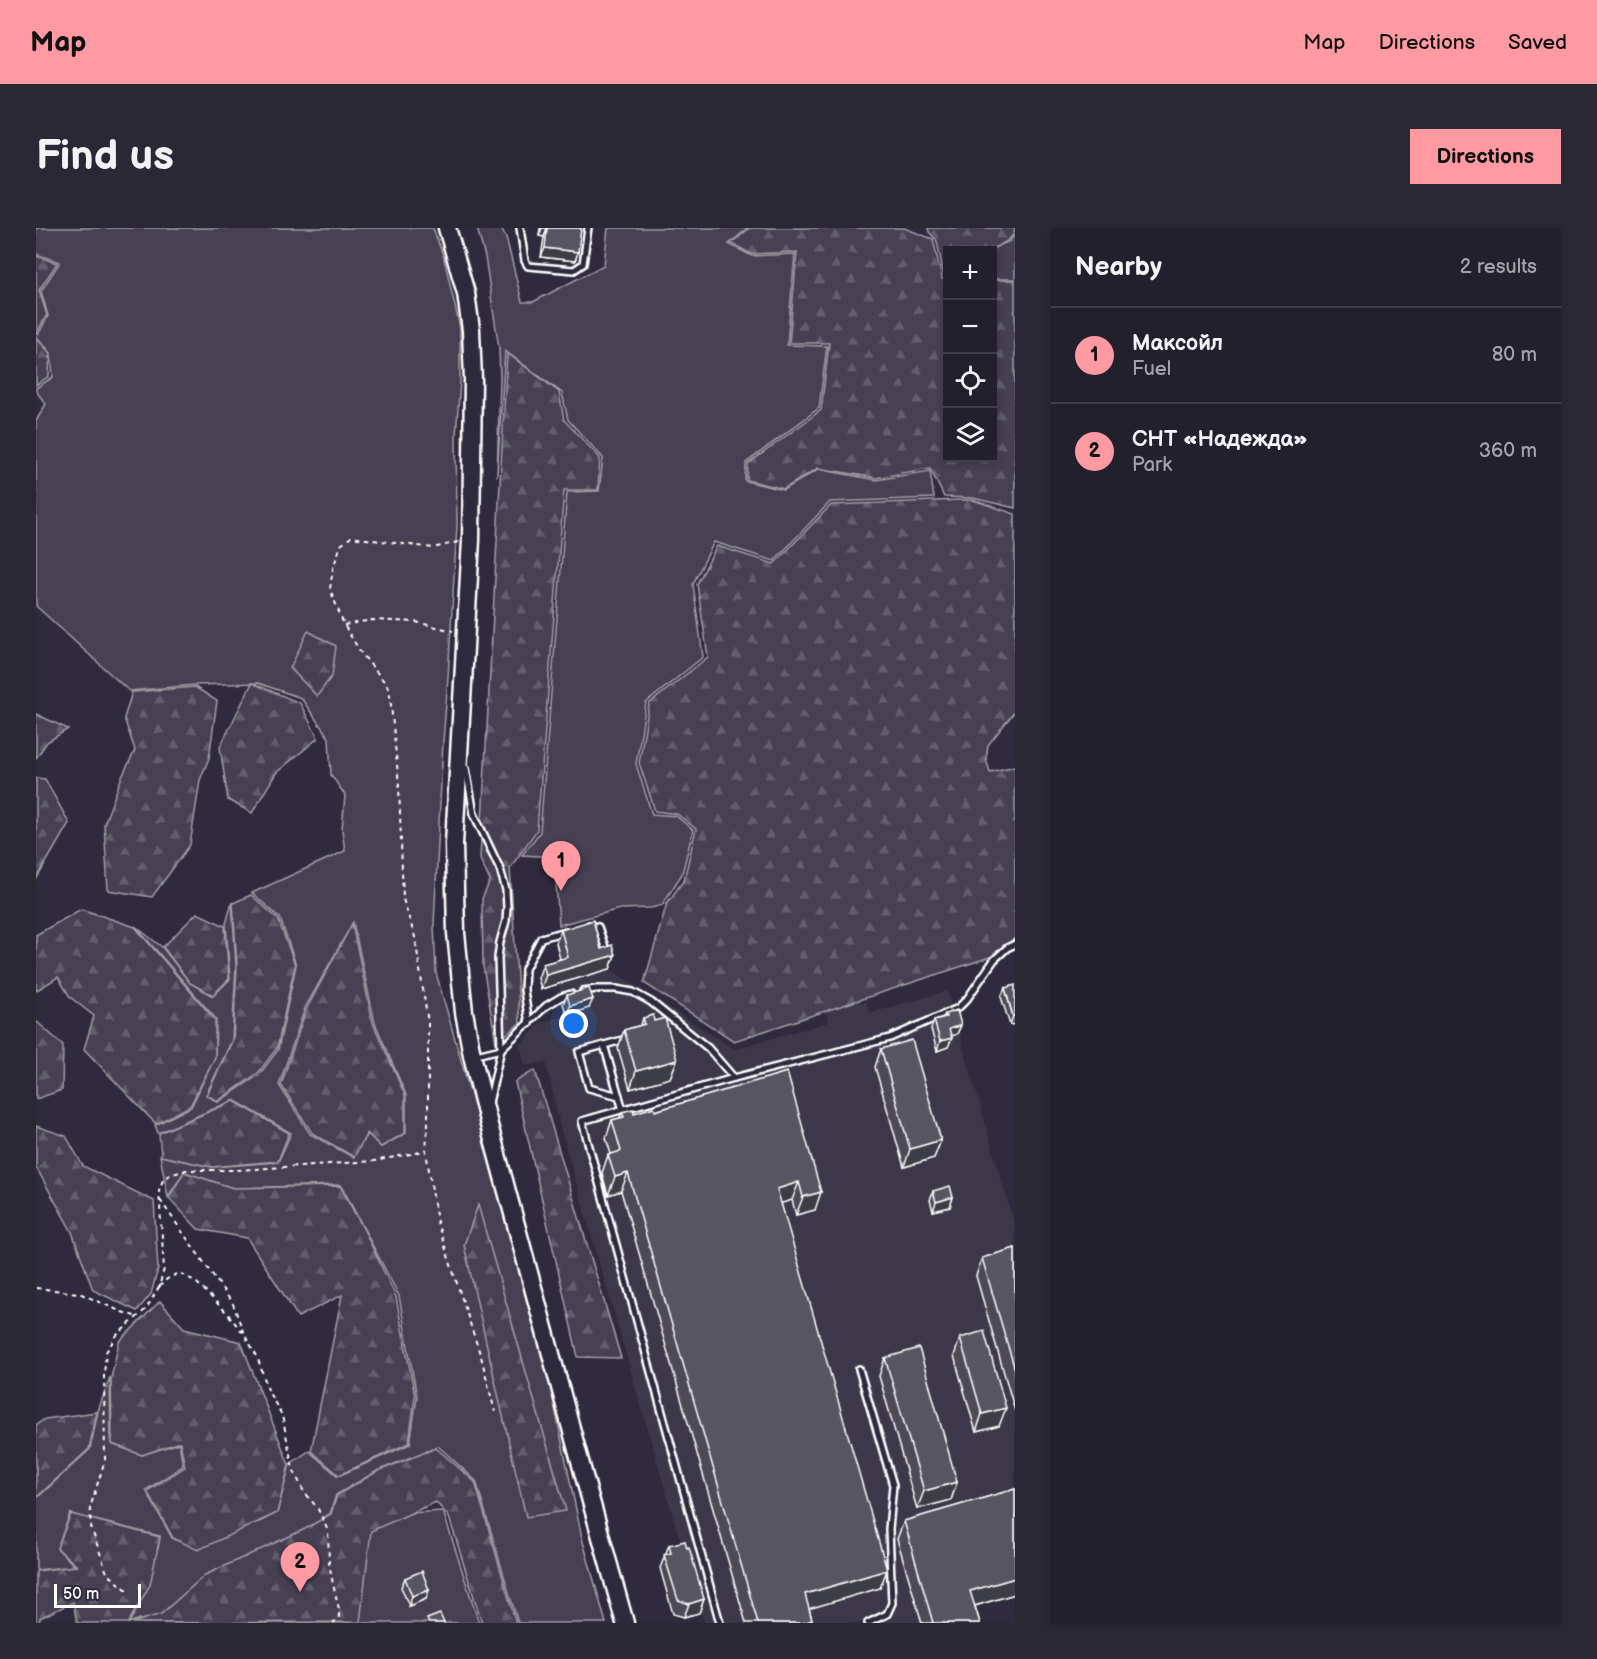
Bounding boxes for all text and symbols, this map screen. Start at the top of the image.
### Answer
text: Map [30,26,86,59]
text: Map [1303,30,1346,55]
text: Directions [1379,30,1475,55]
text: Saved [1508,30,1567,55]
button: Directions [1410,129,1561,184]
text: Find us [36,131,174,182]
map controls [943,246,997,462]
button: + [943,246,997,300]
text: Nearby [1075,252,1162,283]
text: 2 results [1460,255,1537,279]
button: − [943,300,997,354]
text: Максойл [1132,330,1223,357]
text: 1 [1090,343,1099,367]
text: 80 m [1492,343,1537,367]
button: locate [943,354,997,408]
text: Fuel [1132,357,1171,381]
button: layers [943,408,997,462]
text: СНТ «Надежда» [1132,426,1308,453]
text: 2 [1089,439,1100,463]
text: 360 m [1479,439,1537,463]
text: Park [1132,453,1172,477]
pin: 1 [542,842,580,891]
your location [559,1009,588,1038]
pin: 2 [280,1542,320,1592]
scale bar [54,1581,141,1608]
text: 50 m [63,1585,99,1604]

